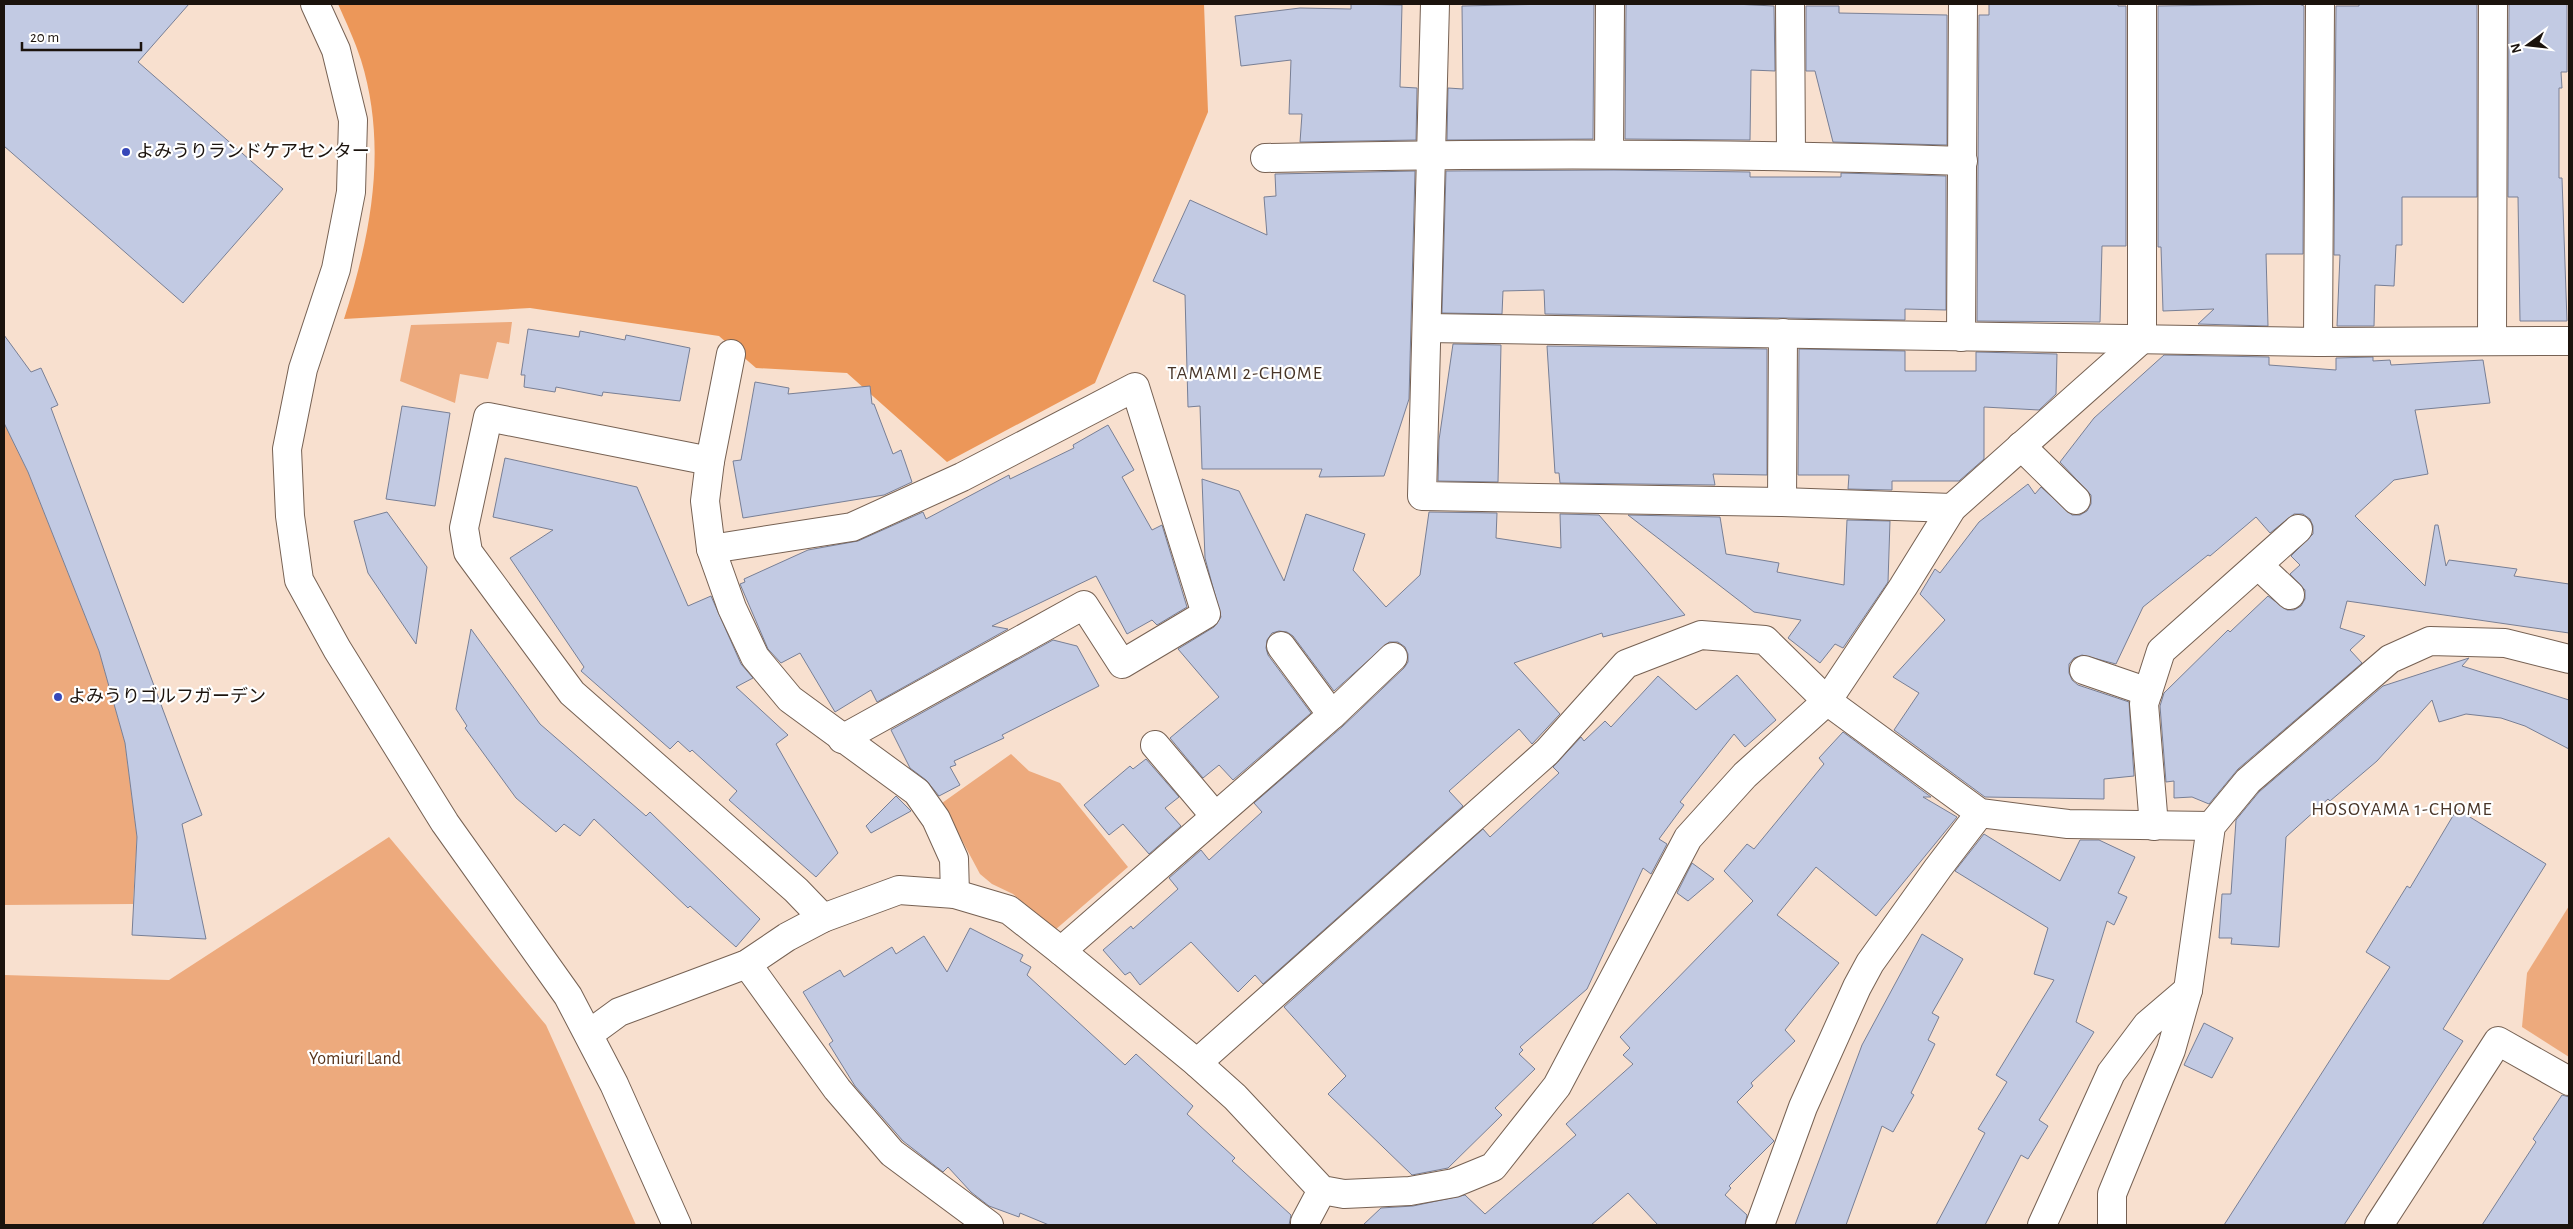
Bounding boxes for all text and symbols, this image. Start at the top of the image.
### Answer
scale bar [22,20,141,52]
north arrow [2503,20,2553,70]
text: 20 m [30,30,59,45]
text: N [2508,42,2524,55]
place label: よみうりランドケアセンター [136,142,370,161]
marker: よみうりランドケアセンター [120,146,132,158]
district label: TAMAMI 2-CHOME [1167,364,1323,383]
place label: よみうりゴルフガーデン [68,686,266,706]
marker: よみうりゴルフガーデン [52,691,64,703]
district label: HOSOYAMA 1-CHOME [2311,800,2493,819]
park label: Yomiuri Land [309,1050,401,1068]

